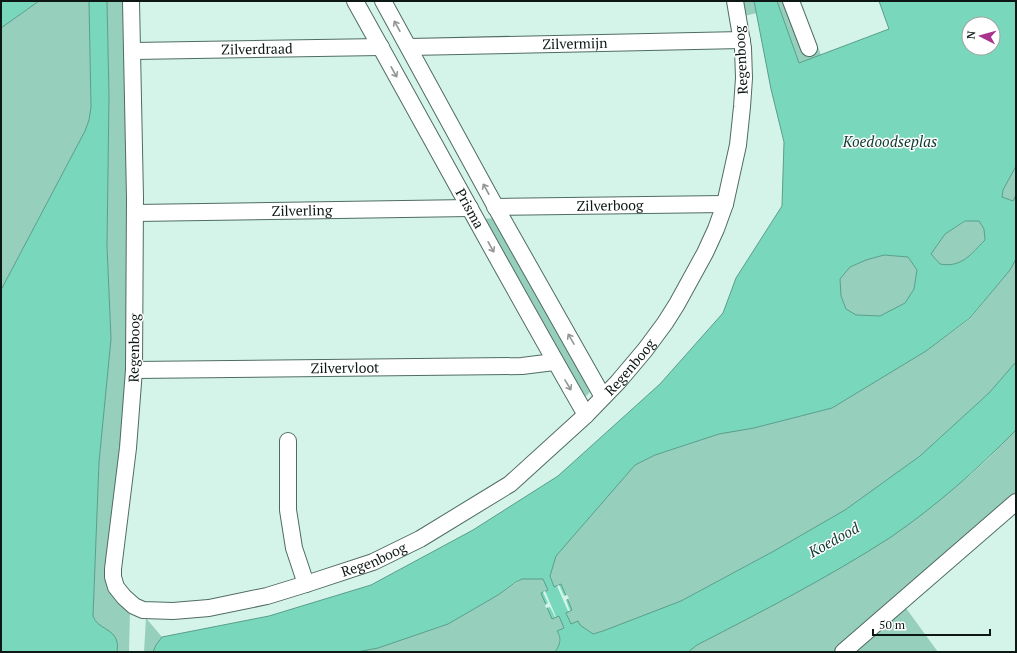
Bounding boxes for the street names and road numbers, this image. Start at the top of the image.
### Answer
street label: Regenboog [729,25,752,95]
street label: Zilvermijn [542,33,608,53]
street label: Zilverdraad [221,38,293,59]
street label: Prisma [451,185,489,232]
street label: Zilverboog [576,195,644,215]
street label: Zilverling [272,200,333,220]
street label: Regenboog [123,313,144,383]
street label: Regenboog [600,334,660,399]
street label: Zilvervloot [311,357,380,377]
street label: Regenboog [339,537,410,581]

